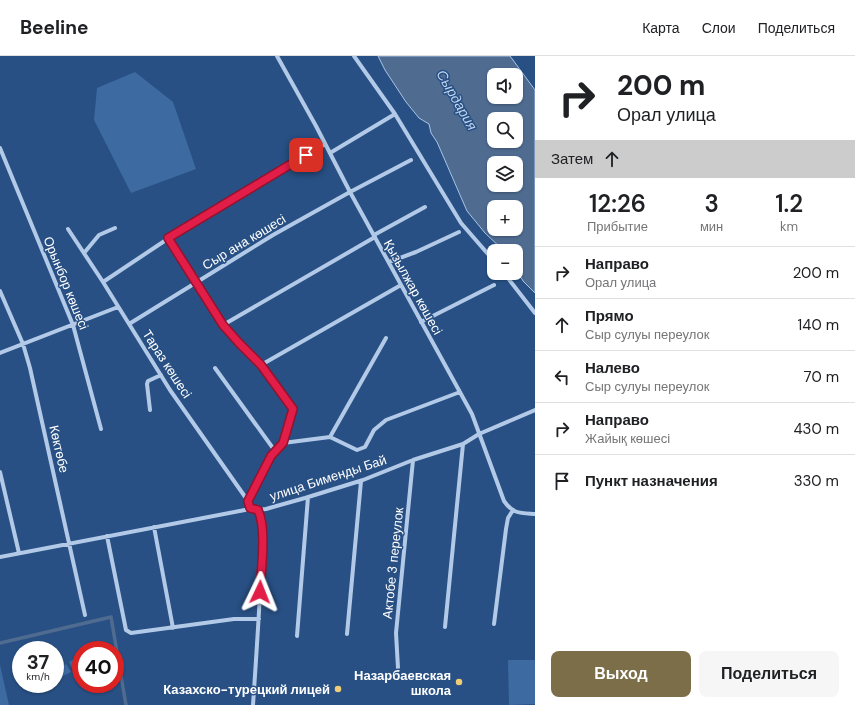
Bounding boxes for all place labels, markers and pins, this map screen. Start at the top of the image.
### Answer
pin [289,138,323,172]
place label: Назарбаевская школа [354,667,452,699]
marker: Назарбаевская школа [454,677,464,687]
place label: Казахско-турецкий лицей [163,681,330,698]
marker: Казахско-турецкий лицей [333,684,343,694]

